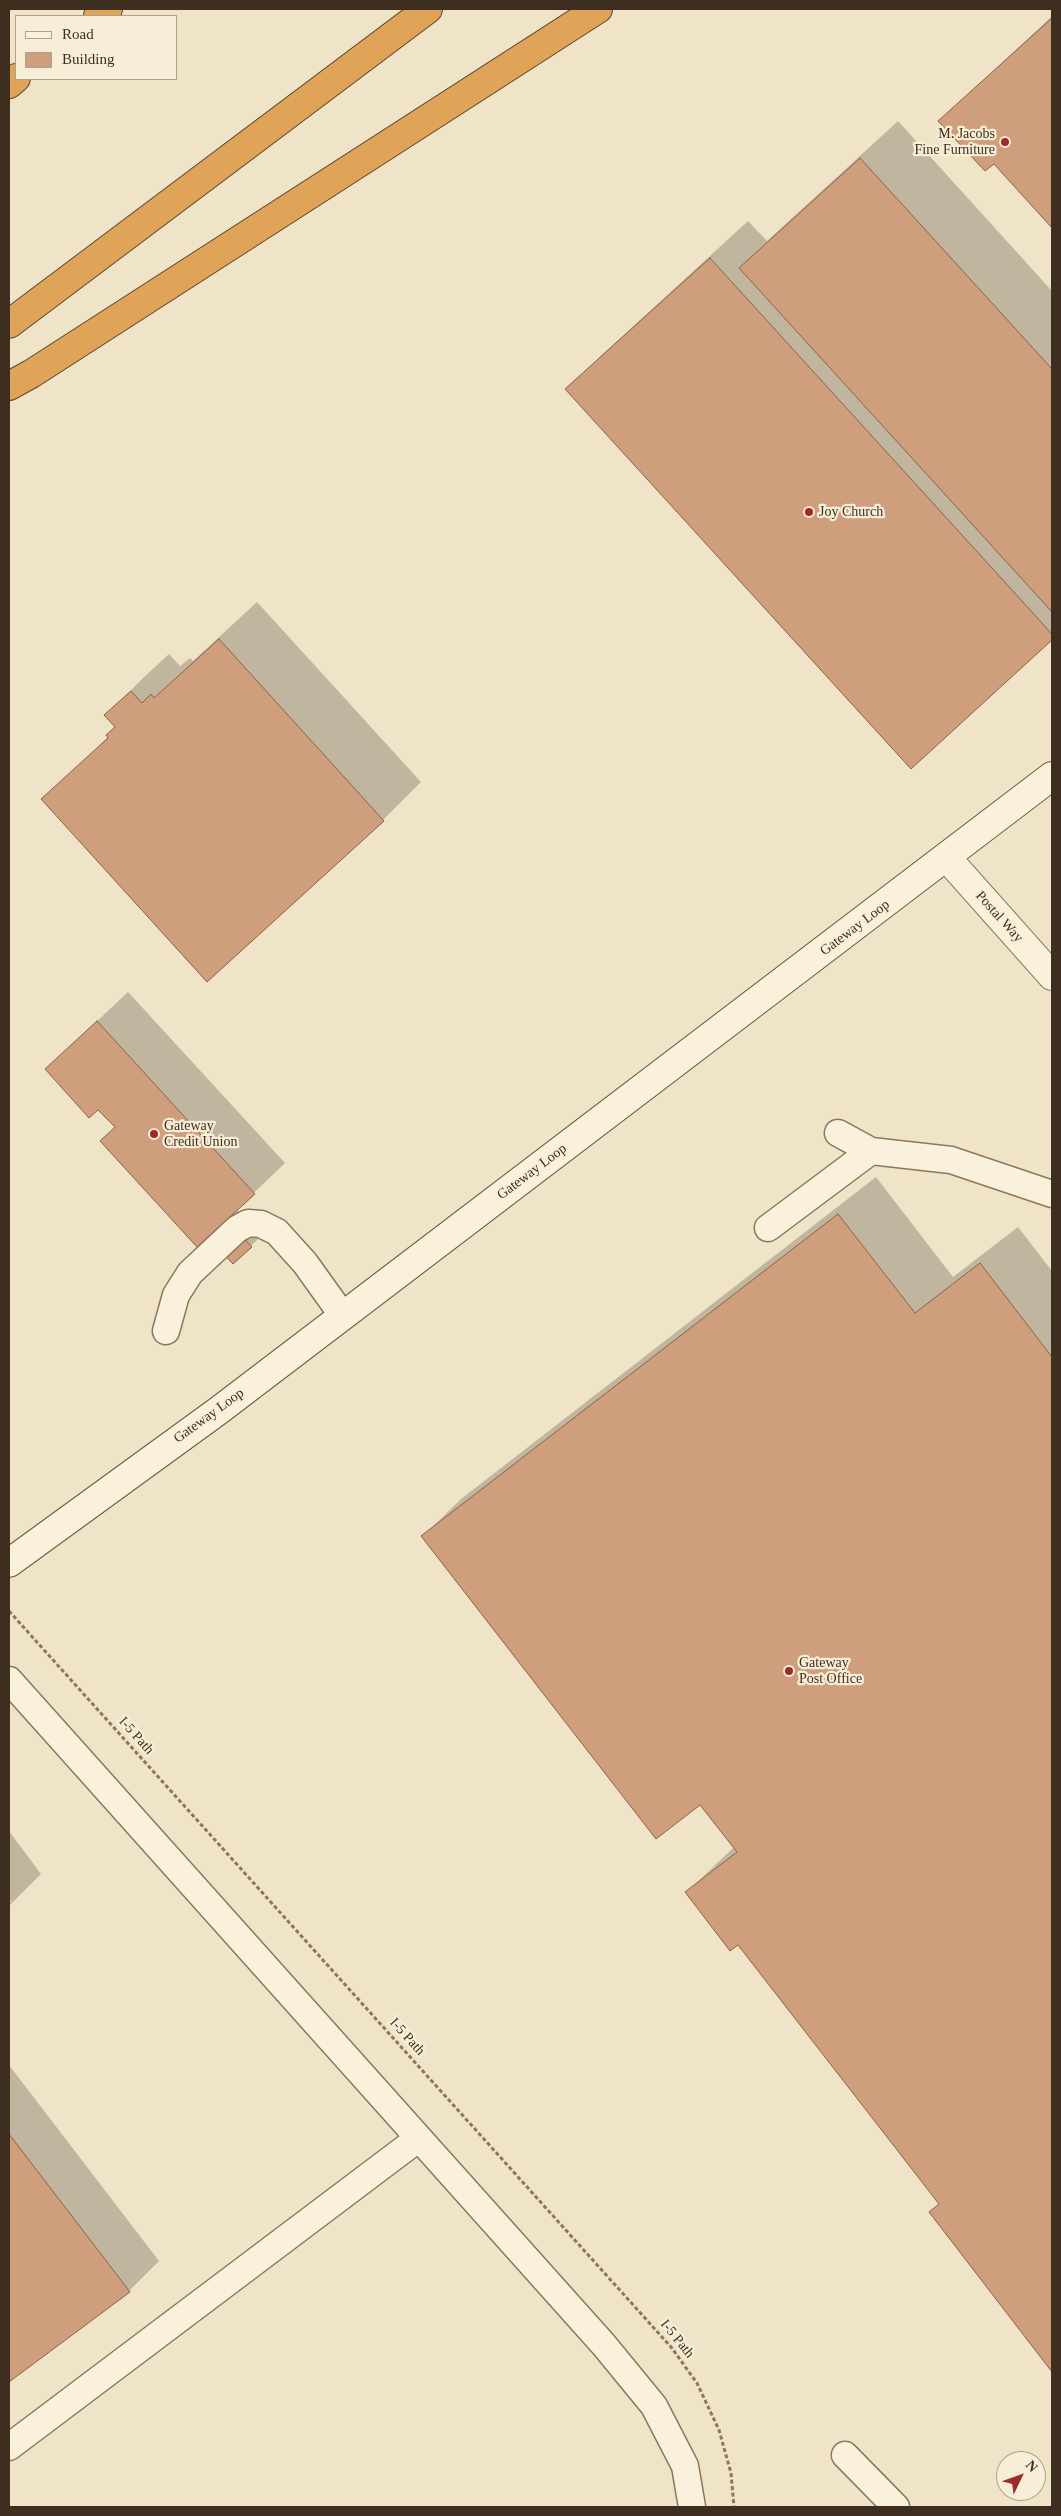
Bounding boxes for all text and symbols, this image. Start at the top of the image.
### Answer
legend [15,15,178,80]
text: Road [62,26,94,42]
text: Building [62,51,115,67]
place label: M. Jacobs Fine Furniture [915,126,995,158]
marker: M. Jacobs Fine Furniture [999,136,1011,148]
place label: Joy Church [819,504,883,520]
marker: Joy Church [803,506,815,518]
street label: Postal Way [972,888,1026,946]
street label: Gateway Loop [817,896,893,960]
place label: Gateway Credit Union [164,1118,237,1150]
marker: Gateway Credit Union [148,1128,160,1140]
street label: Gateway Loop [494,1140,570,1204]
street label: Gateway Loop [171,1385,247,1447]
place label: Gateway Post Office [799,1655,862,1688]
marker: Gateway Post Office [783,1665,795,1677]
street label: I-5 Path [115,1714,157,1758]
street label: I-5 Path [386,2015,428,2059]
street label: I-5 Path [656,2316,698,2362]
north arrow [996,2451,1046,2501]
text: N [1023,2458,1041,2475]

